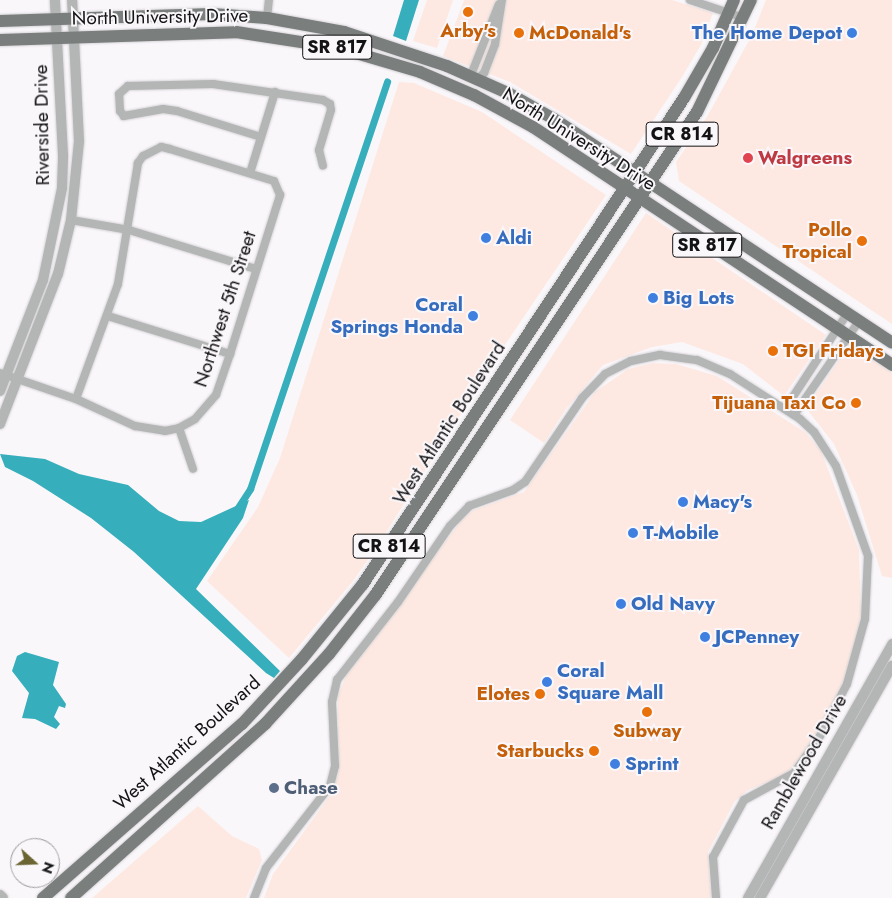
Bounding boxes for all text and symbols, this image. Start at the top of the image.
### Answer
street label: North University Drive [72,4,248,30]
marker: Arby's [462,6,474,18]
place label: Arby's [440,20,496,42]
place label: McDonald's [529,22,631,44]
place label: The Home Depot [692,22,842,44]
marker: McDonald's [513,27,525,39]
marker: The Home Depot [846,27,858,39]
road number: SR 817 [302,32,372,62]
street label: Riverside Drive [30,64,54,186]
street label: North University Drive [498,83,660,195]
road number: CR 814 [644,118,720,150]
place label: Walgreens [758,147,852,169]
marker: Walgreens [742,152,754,164]
place label: Pollo Tropical [782,219,852,263]
place label: Aldi [496,227,532,249]
street label: Northwest 5th Street [189,228,261,390]
road number: SR 817 [672,230,742,260]
marker: Aldi [480,232,492,244]
marker: Pollo Tropical [856,235,868,247]
place label: Big Lots [663,287,734,309]
marker: Big Lots [647,292,659,304]
place label: Coral Springs Honda [330,294,463,338]
marker: Coral Springs Honda [467,310,479,322]
street label: West Atlantic Boulevard [388,337,510,509]
place label: TGI Fridays [783,340,884,362]
marker: TGI Fridays [767,345,779,357]
place label: Tijuana Taxi Co [712,392,846,414]
marker: Tijuana Taxi Co [850,397,862,409]
place label: Macy's [693,491,752,513]
marker: Macy's [677,496,689,508]
place label: T-Mobile [643,522,719,544]
marker: T-Mobile [627,527,639,539]
road number: CR 814 [352,530,426,562]
place label: Old Navy [631,593,715,615]
marker: Old Navy [615,598,627,610]
place label: JCPenney [715,626,799,648]
marker: JCPenney [699,631,711,643]
place label: Coral Square Mall [557,660,663,704]
street label: West Atlantic Boulevard [109,671,265,815]
marker: Coral Square Mall [541,676,553,688]
place label: Elotes [477,683,530,705]
marker: Elotes [534,688,546,700]
street label: Ramblewood Drive [756,691,852,833]
marker: Subway [641,706,653,718]
place label: Subway [613,720,681,742]
place label: Starbucks [496,740,584,762]
marker: Starbucks [588,745,600,757]
place label: Sprint [625,753,679,775]
marker: Sprint [609,758,621,770]
place label: Chase [284,777,338,799]
marker: Chase [268,782,280,794]
north arrow [10,838,60,888]
text: N [37,859,59,876]

